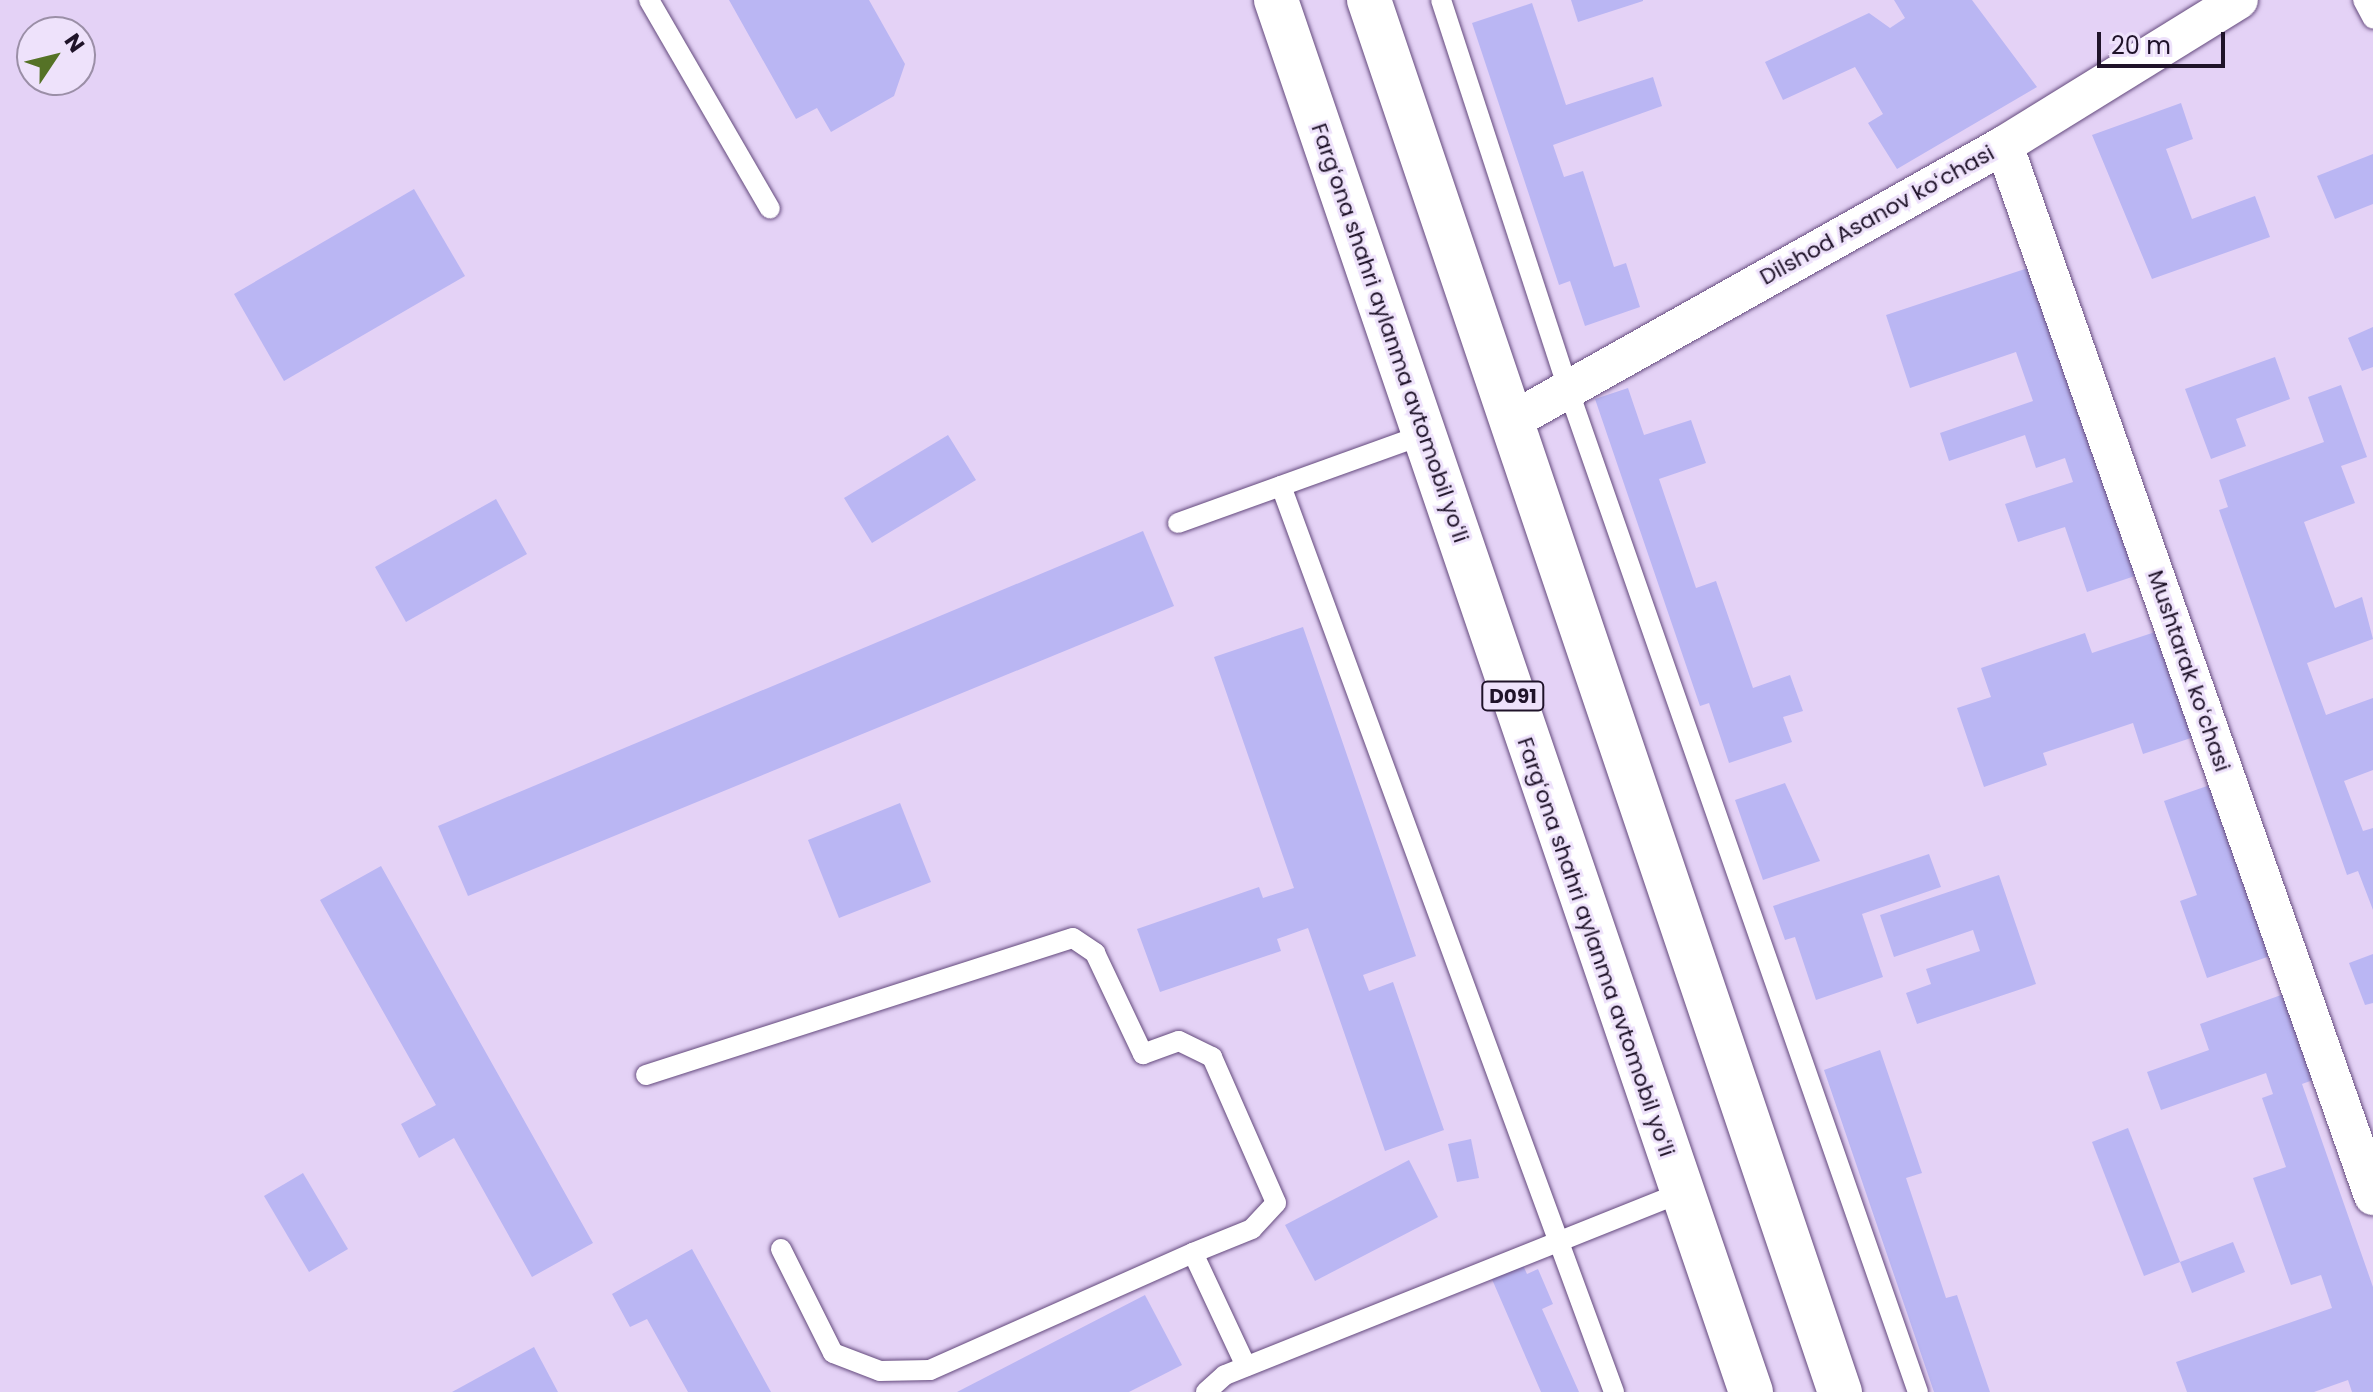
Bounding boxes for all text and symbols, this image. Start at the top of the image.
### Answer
north arrow [16,16,96,96]
scale bar [2101,16,2229,66]
text: N [57,27,92,59]
text: 20 m [2111,29,2171,62]
street label: Fargʻona shahri aylanma avtomobil yoʻli [1306,120,1474,546]
street label: Dilshod Asanov koʻchasi [1755,140,1999,290]
street label: Mushtarak koʻchasi [2142,567,2236,775]
road number: D091 [1481,680,1545,712]
street label: Fargʻona shahri aylanma avtomobil yoʻli [1512,734,1680,1160]

